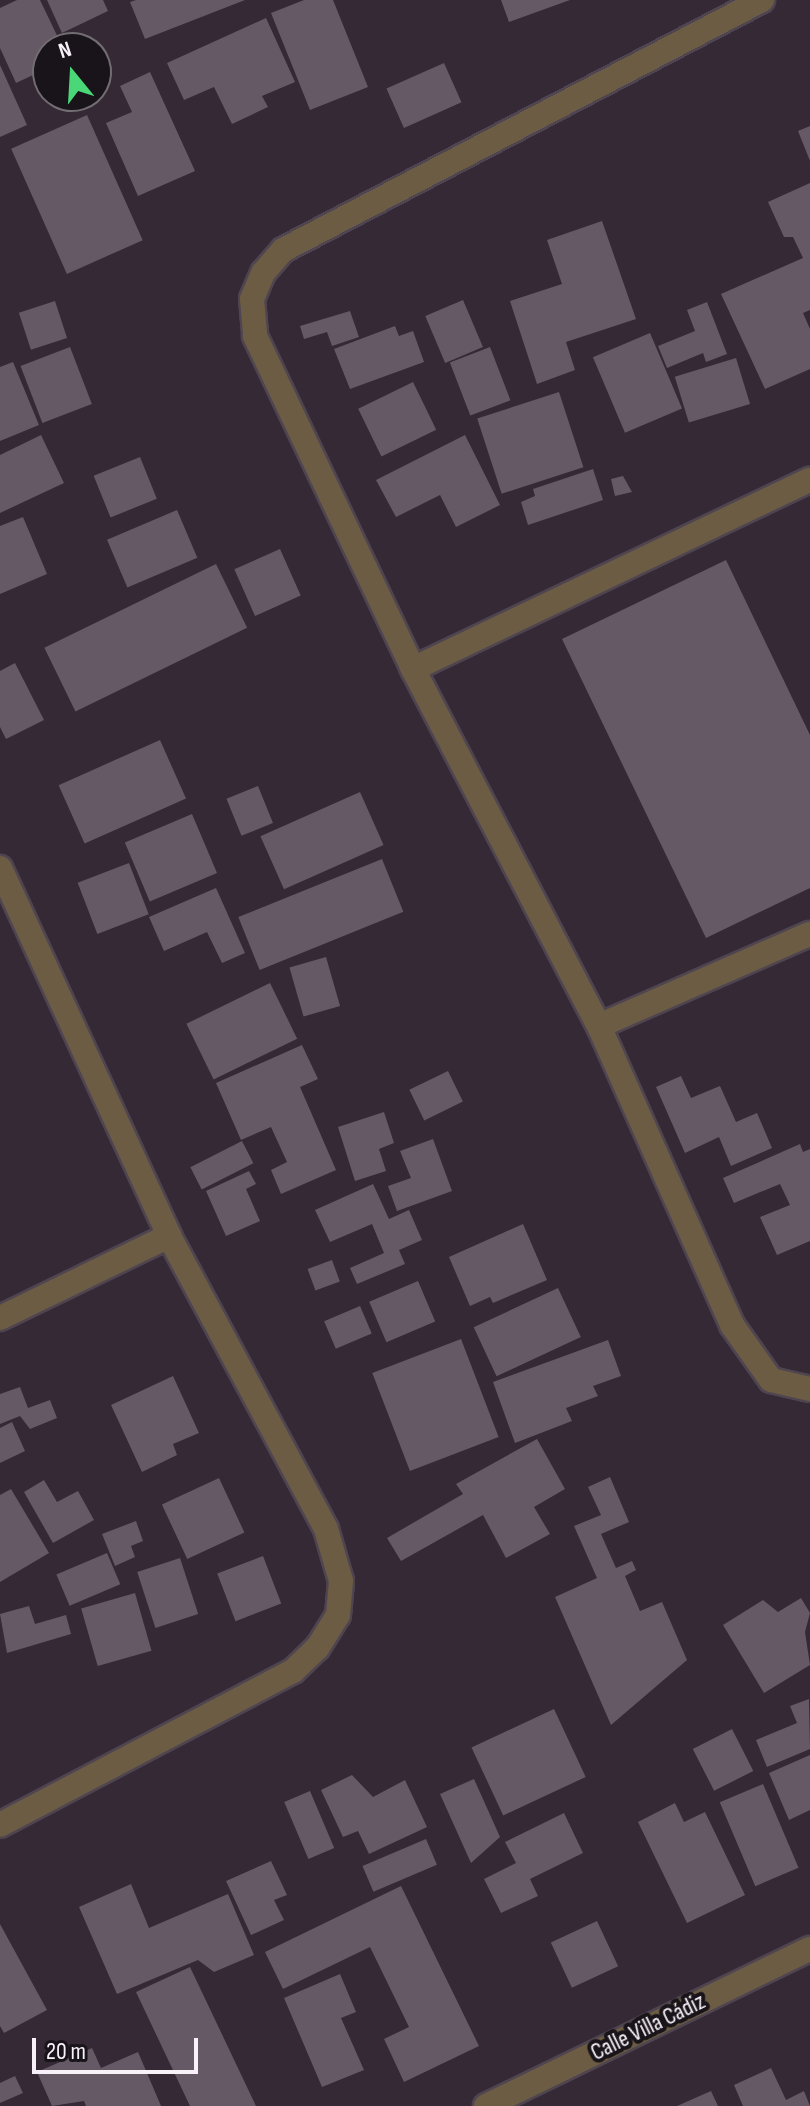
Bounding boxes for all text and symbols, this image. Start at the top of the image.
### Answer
north arrow [32,32,112,112]
text: N [55,36,75,65]
street label: Calle Villa Cádiz [586,1987,710,2067]
scale bar [36,2022,202,2072]
text: 20 m [46,2037,86,2066]

